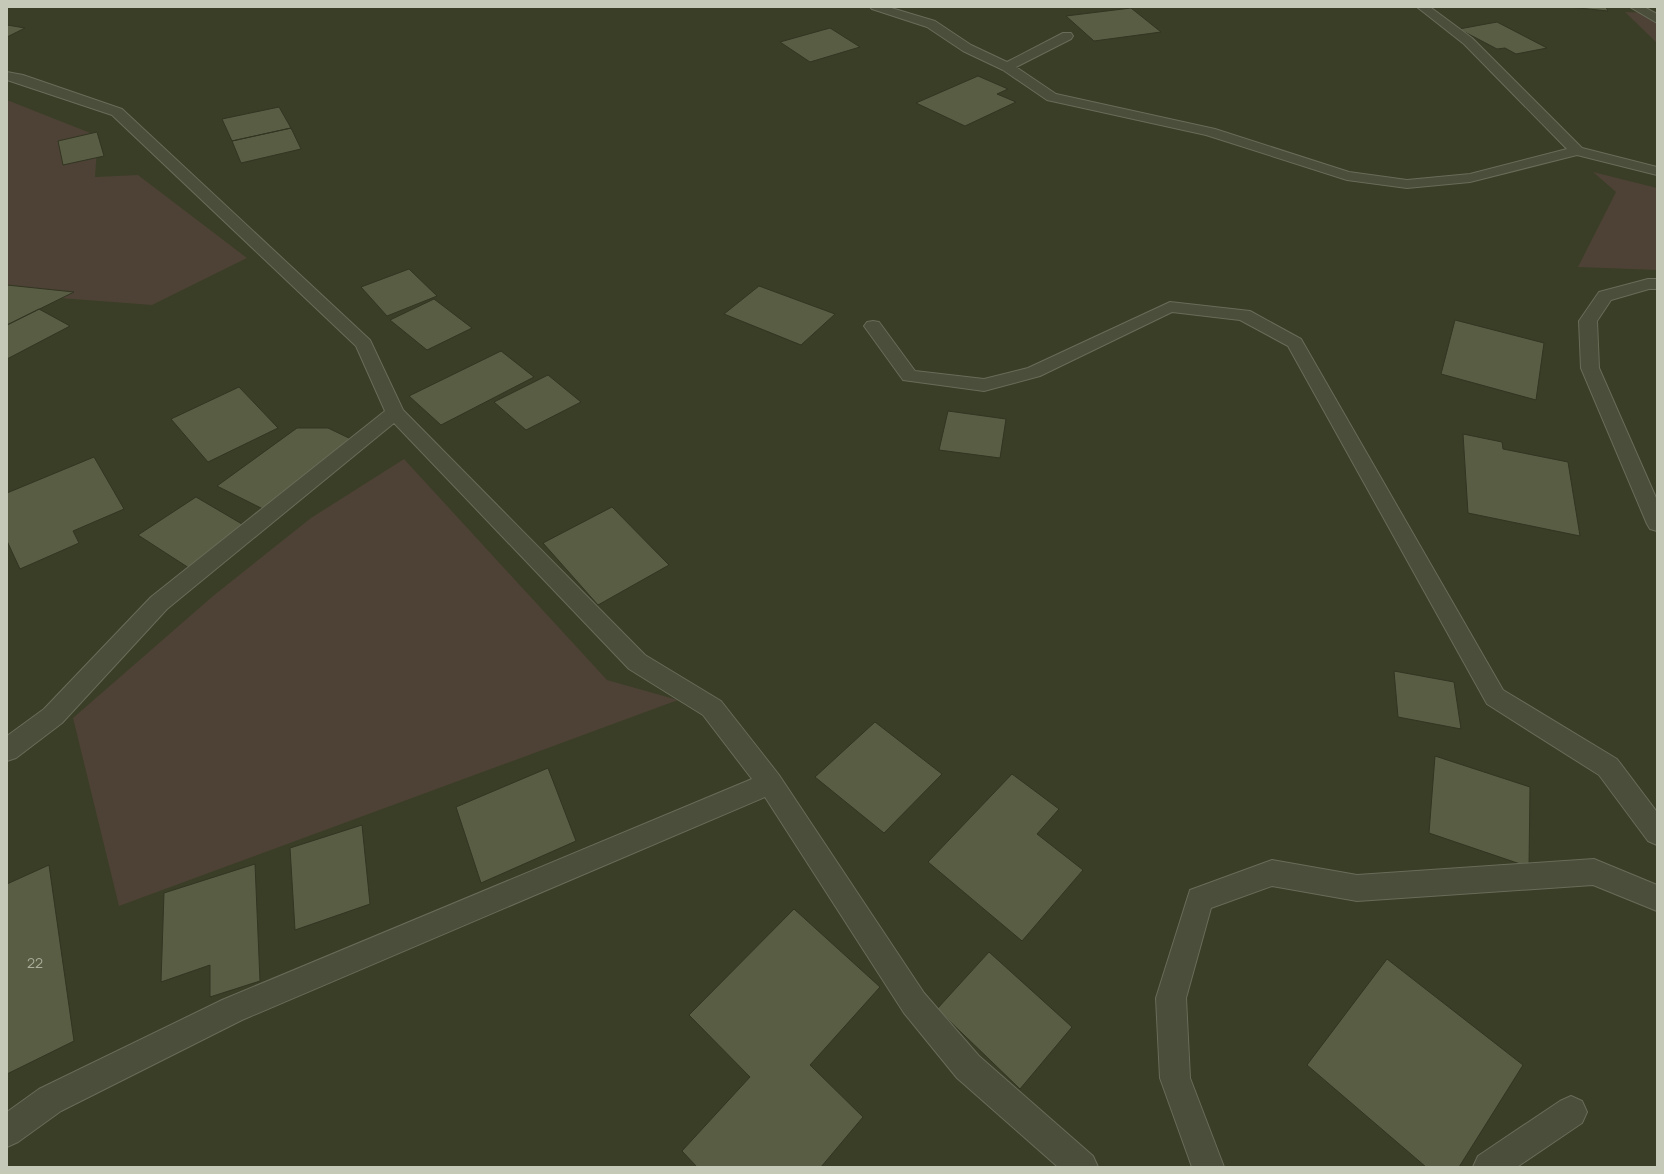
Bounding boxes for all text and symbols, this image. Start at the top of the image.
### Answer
house number: 22 [27,953,43,972]

